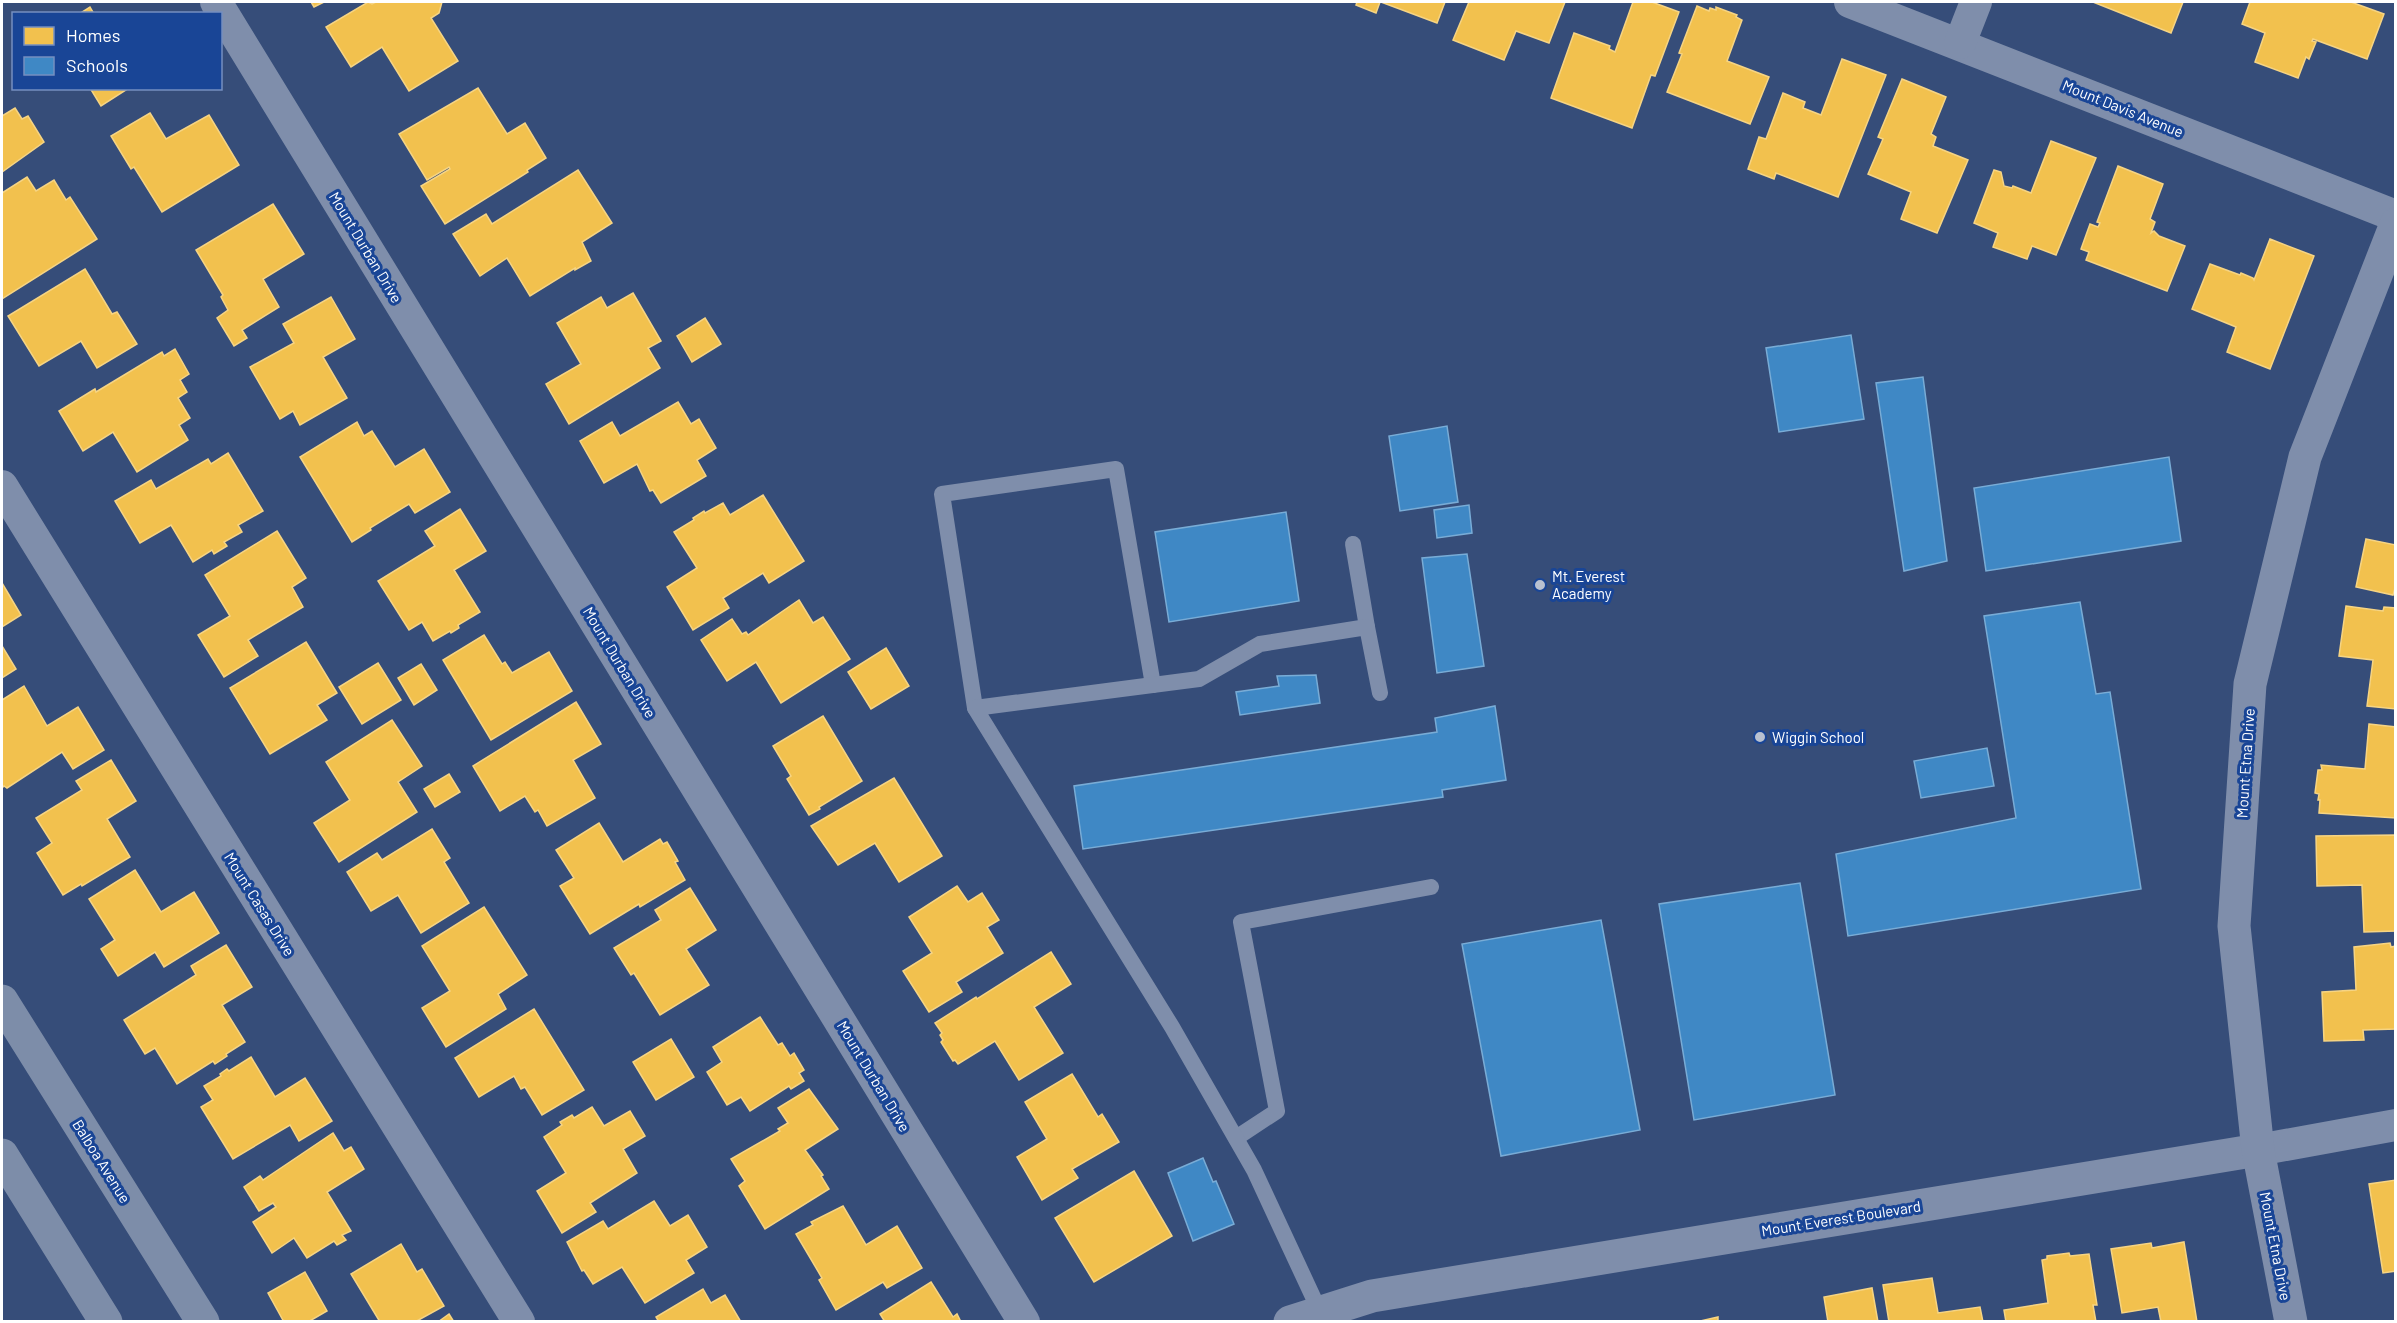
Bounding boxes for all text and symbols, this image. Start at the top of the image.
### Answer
legend [12,12,222,90]
text: Homes [66,24,120,46]
text: Schools [66,54,128,76]
street label: Mount Davis Avenue [2060,75,2186,141]
street label: Mount Durban Drive [326,188,406,306]
place label: Mt. Everest Academy [1552,567,1625,602]
marker: Mt. Everest Academy [1533,578,1547,592]
street label: Mount Durban Drive [580,603,660,721]
street label: Mount Etna Drive [2232,707,2258,819]
place label: Wiggin School [1772,728,1864,746]
marker: Wiggin School [1753,730,1767,744]
street label: Mount Casas Drive [221,849,299,959]
street label: Mount Durban Drive [834,1017,914,1135]
street label: Balboa Avenue [69,1116,135,1206]
street label: Mount Etna Drive [2257,1190,2295,1302]
street label: Mount Everest Boulevard [1760,1196,1922,1240]

